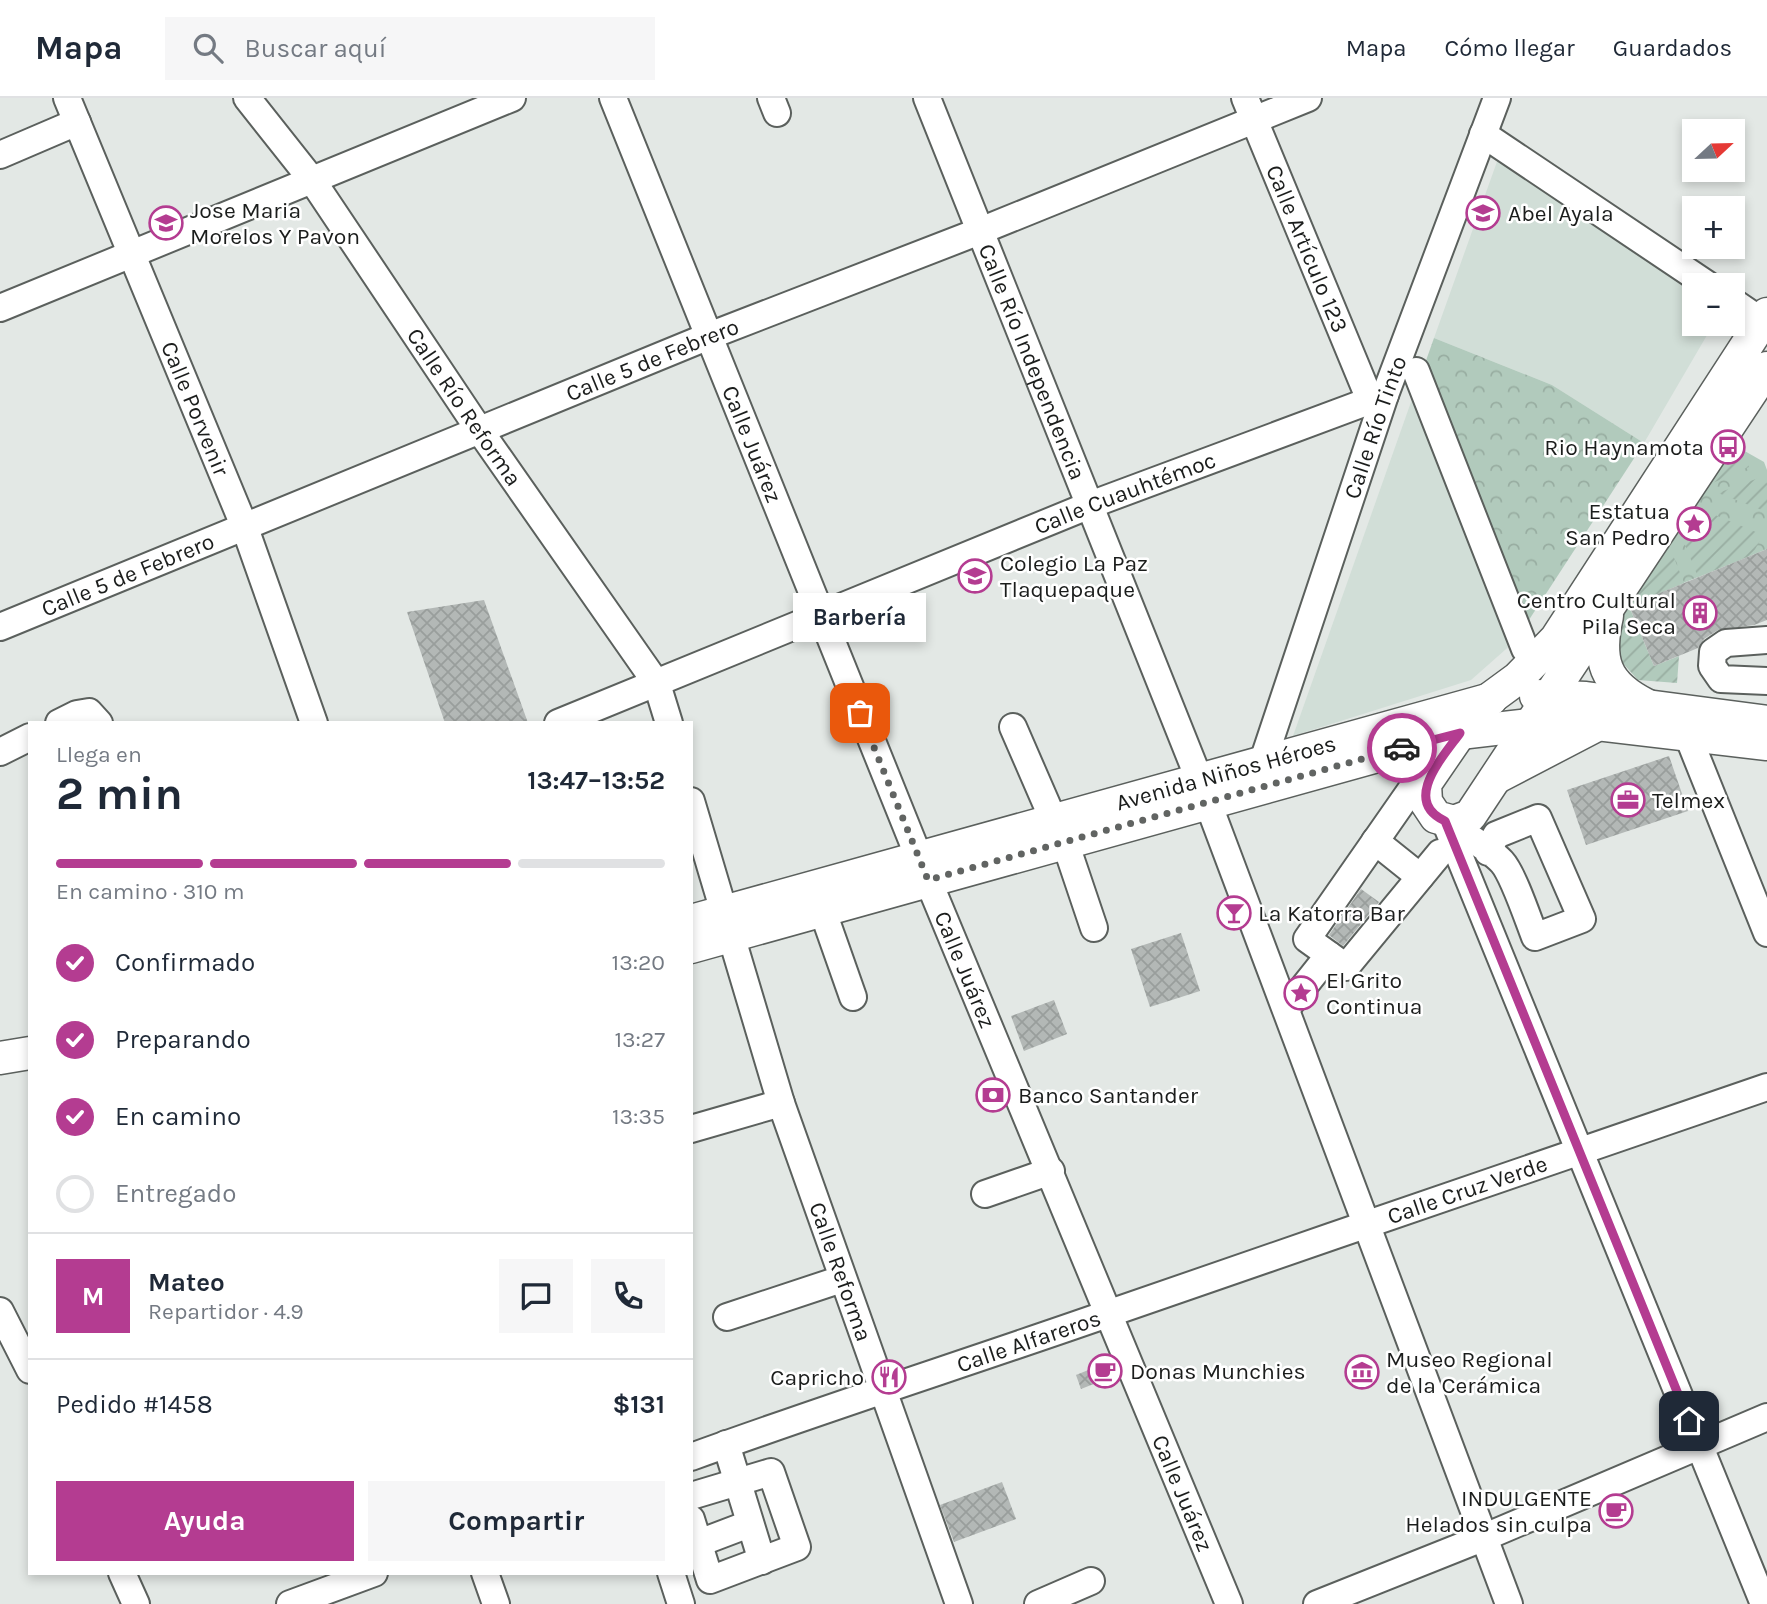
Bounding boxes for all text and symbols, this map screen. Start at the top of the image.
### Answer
search box [165,17,655,80]
text: Mapa [35,29,123,67]
icon: search [189,29,227,67]
text: Buscar aquí [245,33,386,64]
text: Mapa [1346,34,1406,62]
text: Cómo llegar [1444,34,1575,62]
text: Guardados [1613,34,1732,62]
north arrow [1682,119,1745,182]
map controls [1682,119,1745,336]
street label: Calle Artículo 123 [1261,161,1354,336]
school or university icon: Abel Ayala [1464,194,1502,232]
button: + [1682,196,1745,259]
place label: Jose Maria Morelos Y Pavon [190,197,360,250]
place label: Abel Ayala [1508,200,1614,227]
school or university icon: Jose Maria Morelos Y Pavon [147,204,185,242]
street label: Calle Río Independencia [973,240,1092,484]
button: − [1682,273,1745,336]
street label: Calle 5 de Febrero [562,312,743,407]
street label: Calle Río Reforma [401,323,528,491]
street label: Calle Porvenir [156,337,236,480]
street label: Calle Río Tinto [1338,352,1412,502]
street label: Calle Juárez [717,381,788,507]
bus stop icon: Rio Haynamota [1709,428,1747,466]
place label: Rio Haynamota [1544,434,1704,461]
street label: Calle Cuauhtémoc [1030,446,1219,540]
place label: Estatua San Pedro [1565,498,1670,551]
place icon: Estatua San Pedro [1675,505,1713,543]
street label: Calle 5 de Febrero [37,527,218,622]
place label: Colegio La Paz Tlaquepaque [1000,550,1148,603]
school or university icon: Colegio La Paz Tlaquepaque [956,557,994,595]
place label: Centro Cultural Pila Seca [1517,587,1676,640]
callout: Barbería [794,594,926,643]
building icon: Centro Cultural Pila Seca [1681,594,1719,632]
text: Barbería [813,604,906,631]
pin [830,683,890,743]
icon: bag [841,694,879,732]
courier [1367,713,1437,783]
street label: Avenida Niños Héroes [1113,729,1339,816]
icon: car [1383,729,1421,767]
text: Llega en [56,741,142,768]
text: 13:47–13:52 [527,765,665,796]
text: 2 min [56,767,183,821]
office icon: Telmex [1609,781,1647,819]
place label: Telmex [1652,787,1725,814]
text: En camino · 310 m [56,878,244,905]
bar icon: La Katorra Bar [1215,894,1253,932]
place label: La Katorra Bar [1258,900,1405,927]
street label: Calle Juárez [929,907,1001,1032]
icon: check [56,944,94,982]
text: Confirmado [115,947,255,978]
text: 13:20 [612,949,665,976]
place label: El Grito Continua [1326,967,1423,1020]
place icon: El Grito Continua [1282,974,1320,1012]
icon: check [56,1021,94,1059]
text: Preparando [115,1024,251,1055]
text: 13:27 [614,1026,665,1053]
bank icon: Banco Santander [974,1076,1012,1114]
place label: Banco Santander [1018,1082,1199,1109]
icon: check [56,1098,94,1136]
text: En camino [115,1101,241,1132]
text: 13:35 [612,1103,665,1130]
street label: Calle Cruz Verde [1384,1150,1551,1230]
text: Entregado [115,1178,236,1209]
street label: Calle Reforma [804,1198,878,1345]
button: chat [499,1259,573,1333]
button: phone [591,1259,665,1333]
text: Mateo [148,1267,225,1298]
text: M [82,1281,104,1312]
text: Repartidor · 4.9 [148,1298,304,1325]
street label: Calle Alfareros [953,1304,1104,1378]
place label: Museo Regional de la Cerámica [1386,1346,1553,1399]
cafe icon: Donas Munchies [1086,1352,1124,1390]
museum icon: Museo Regional de la Cerámica [1343,1353,1381,1391]
restaurant icon: Capricho [870,1358,908,1396]
place label: Donas Munchies [1130,1358,1306,1385]
place label: Capricho [770,1364,864,1391]
text: Pedido #1458 [56,1389,213,1420]
text: $131 [612,1389,665,1420]
pin [1659,1391,1719,1451]
icon: home [1670,1402,1708,1440]
street label: Calle Juárez [1147,1431,1219,1555]
button: Ayuda [56,1481,354,1561]
button: Compartir [368,1481,665,1561]
place label: INDULGENTE Helados sin culpa [1405,1485,1592,1538]
cafe icon: INDULGENTE Helados sin culpa [1597,1492,1635,1530]

